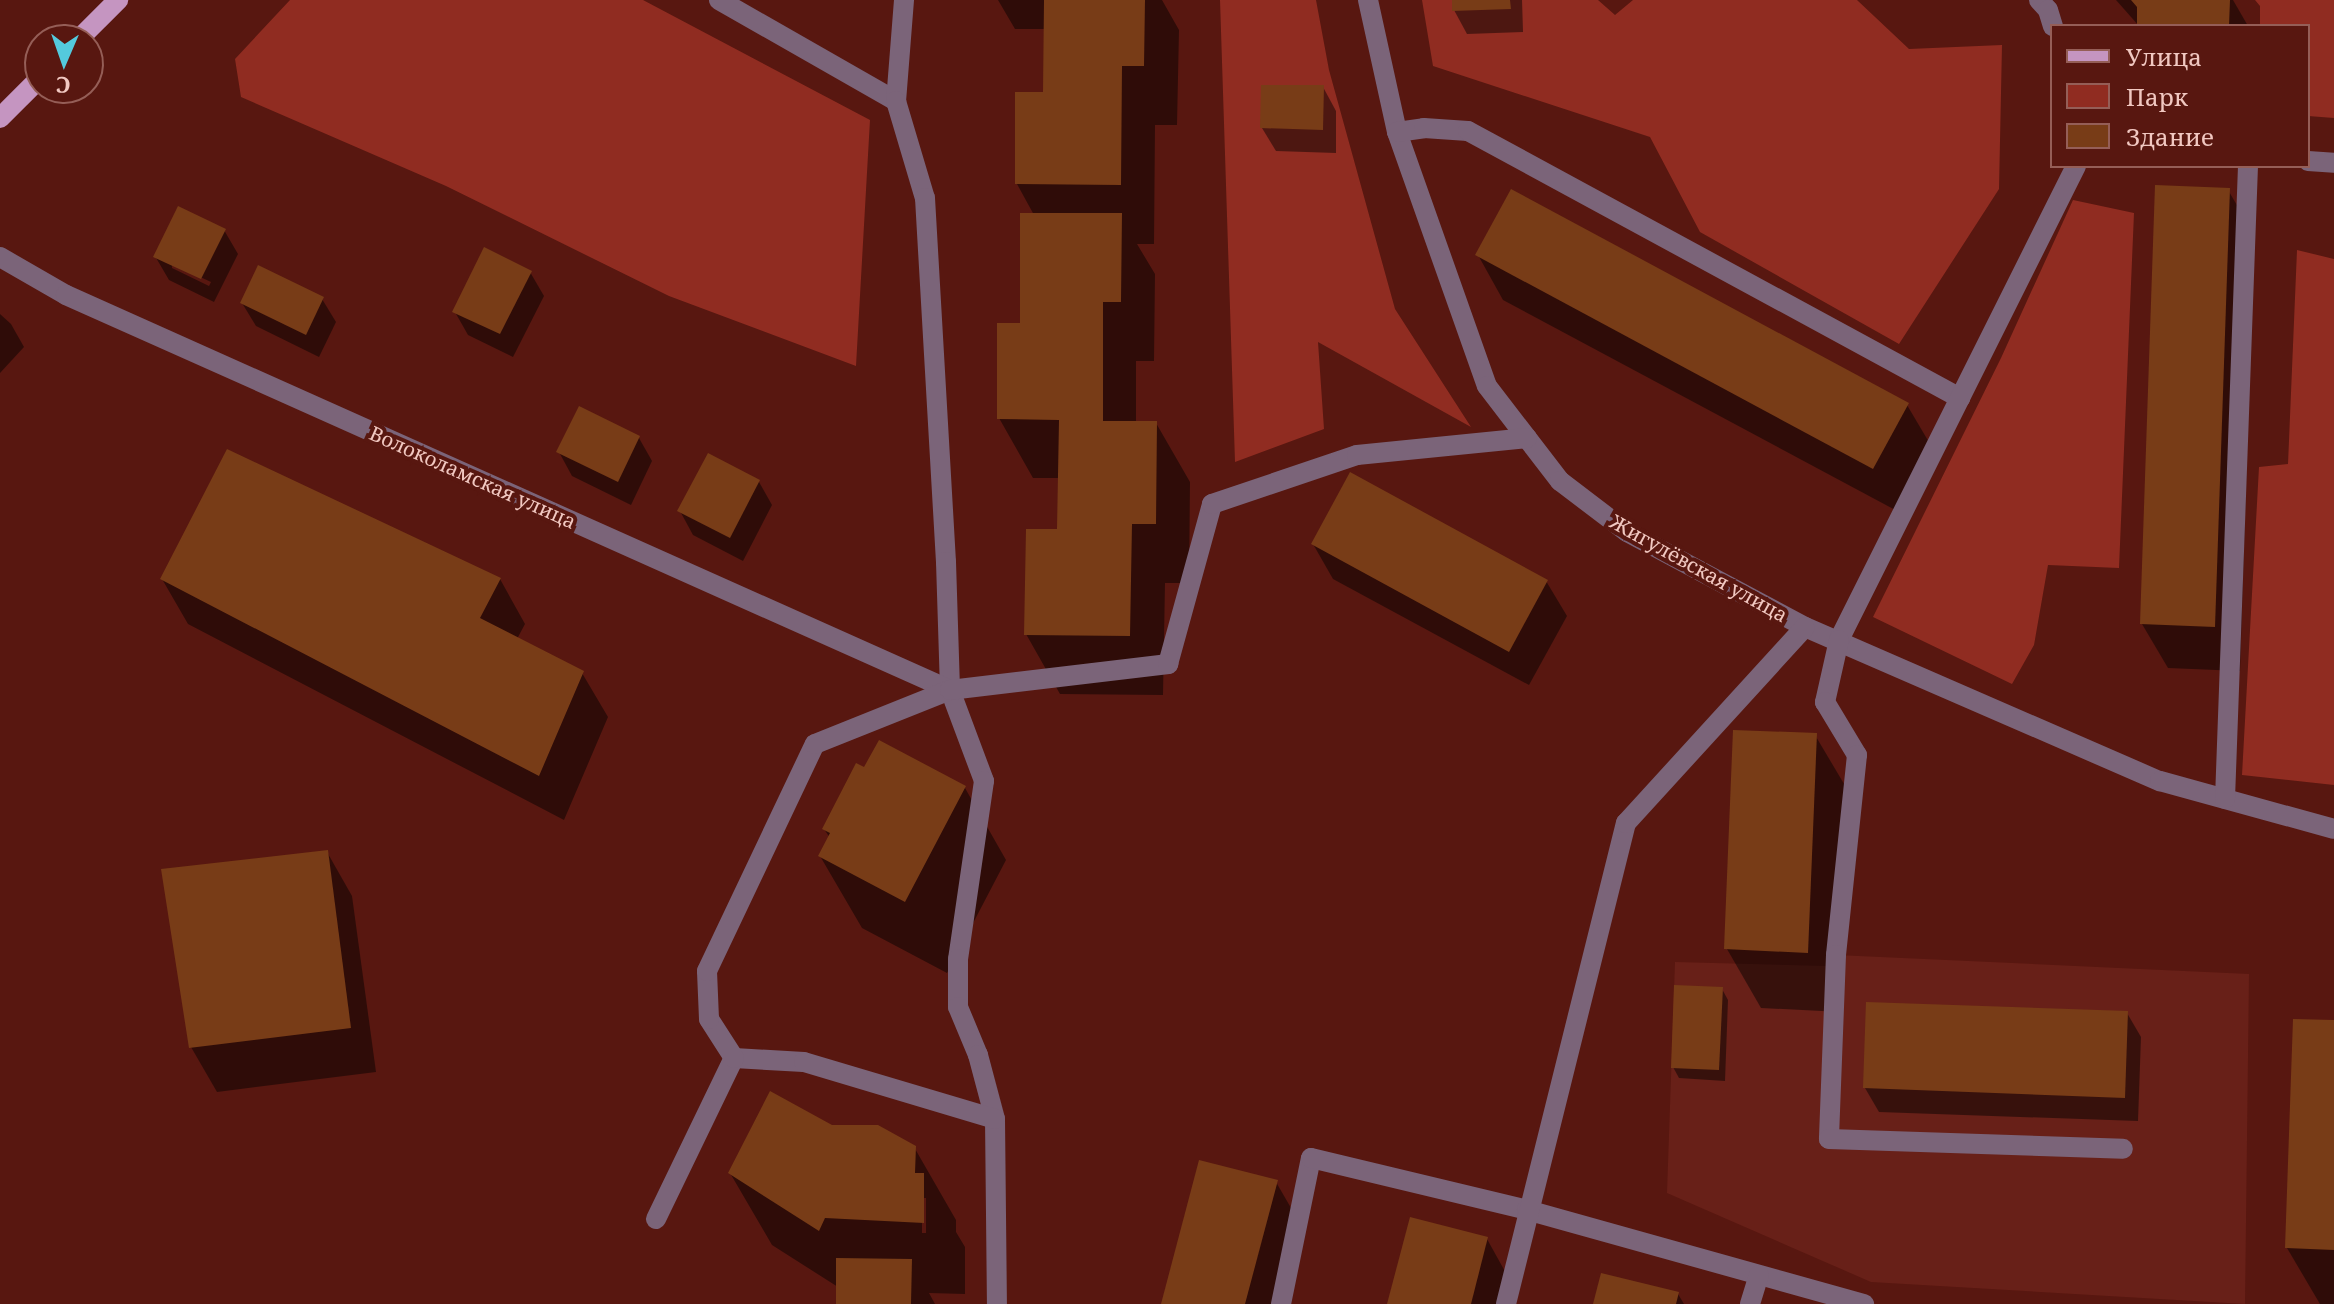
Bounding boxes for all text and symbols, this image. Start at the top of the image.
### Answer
north arrow [24,24,104,104]
legend [2050,24,2310,168]
text: Улица [2126,40,2202,73]
text: С [55,71,71,101]
text: Парк [2126,80,2188,113]
text: Здание [2126,120,2214,153]
street label: Волоколамская улица [366,421,580,533]
street label: Жигулёвская улица [1606,509,1792,627]

